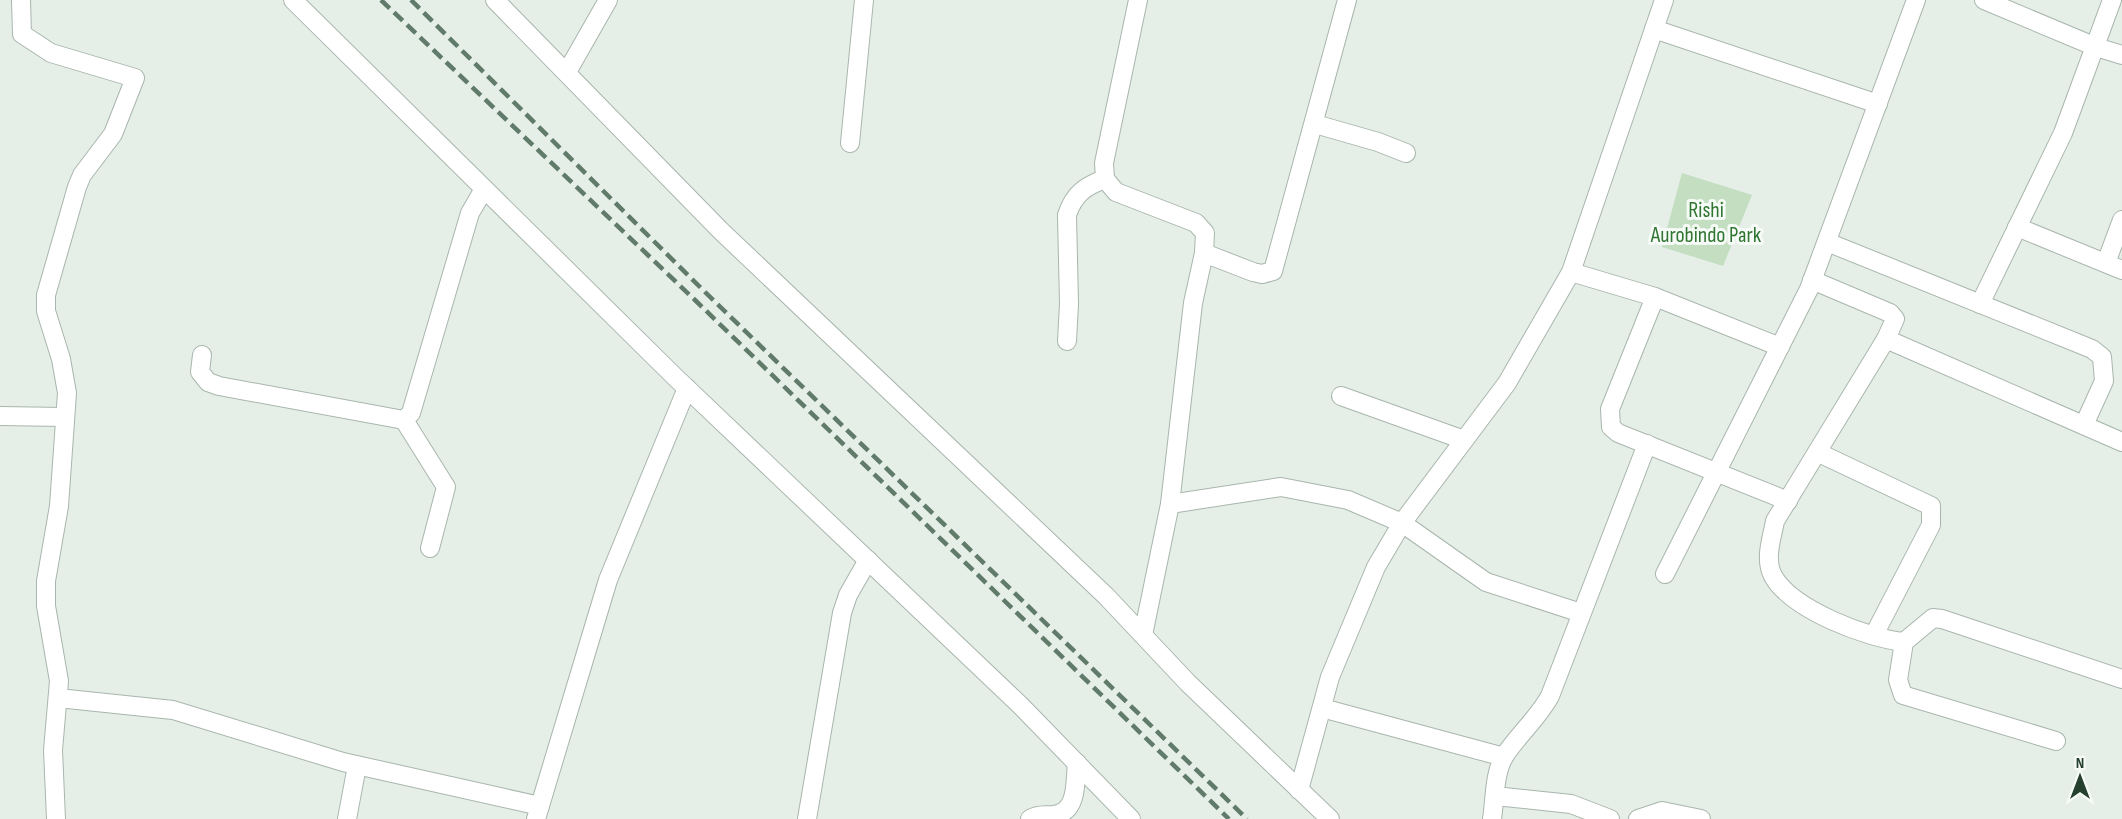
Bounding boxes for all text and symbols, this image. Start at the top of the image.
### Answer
park label: Rishi Aurobindo Park [1650,197,1762,249]
north arrow [2050,747,2110,807]
text: N [2076,754,2084,773]

